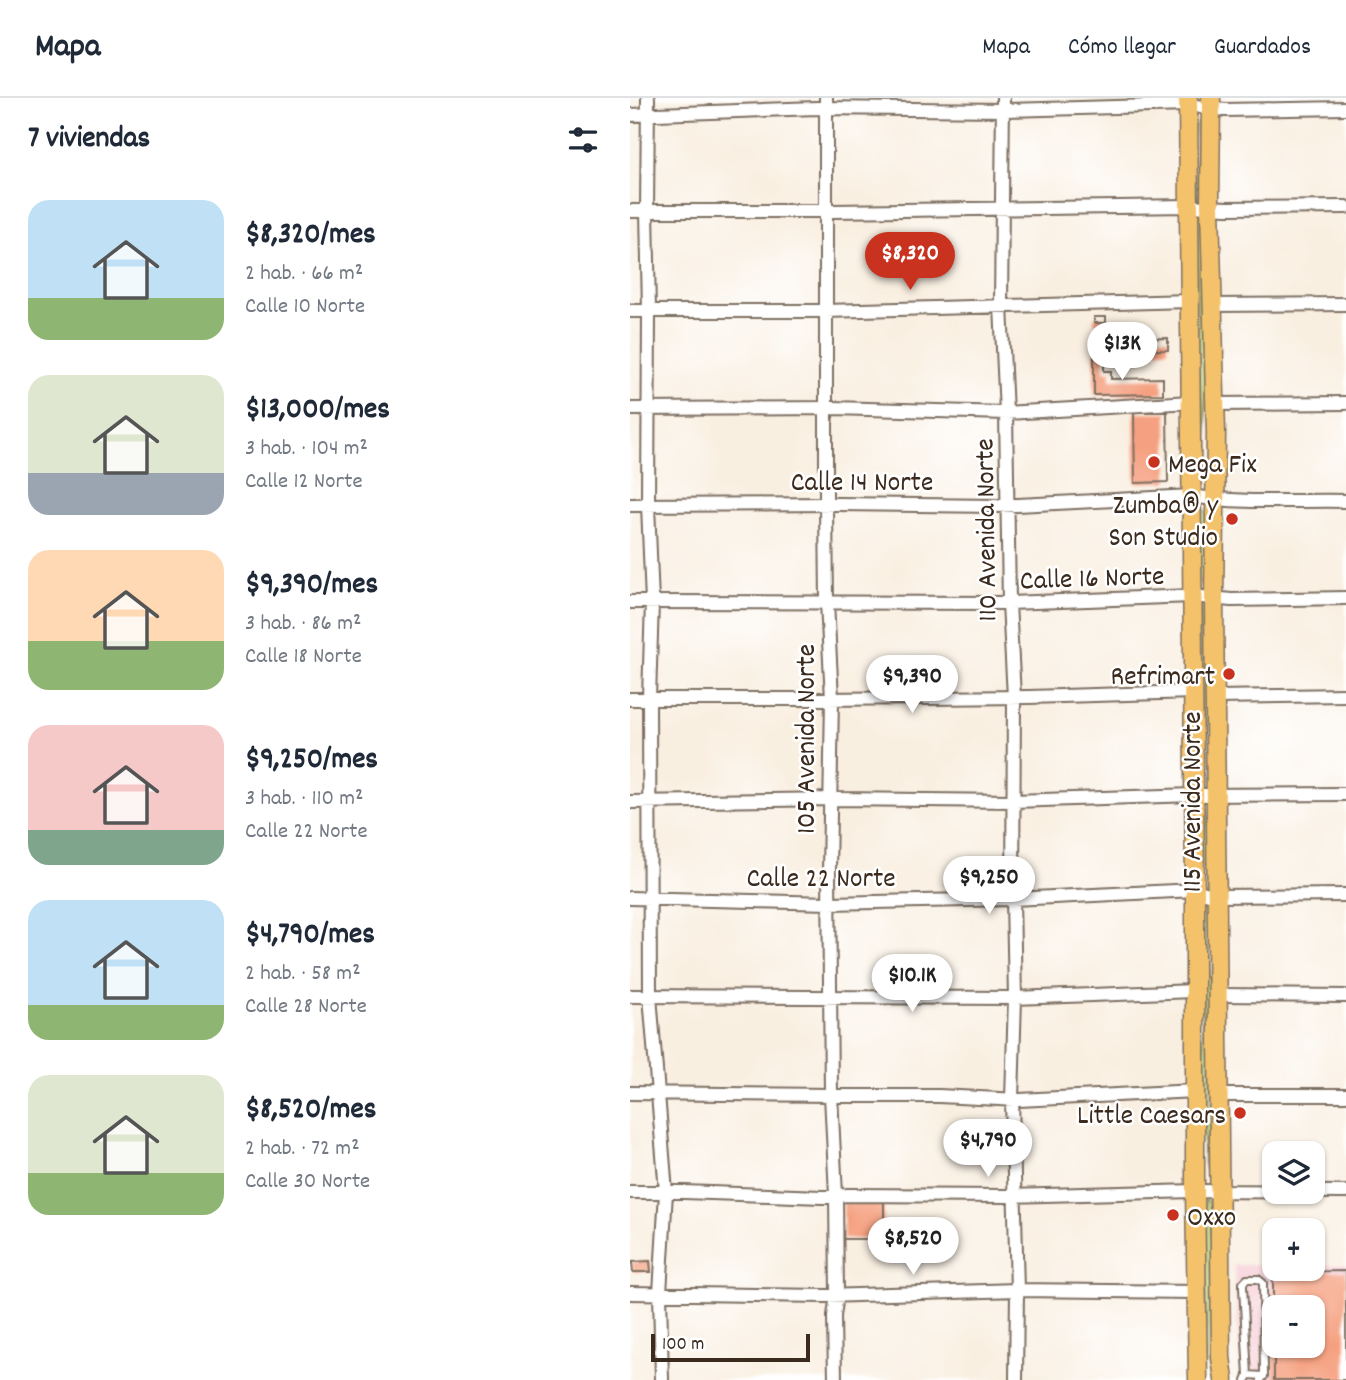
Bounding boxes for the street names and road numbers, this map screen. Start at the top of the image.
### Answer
street label: 110 Avenida Norte [967,438,1011,622]
street label: Calle 14 Norte [791,465,933,505]
street label: Calle 16 Norte [1019,558,1165,604]
street label: 105 Avenida Norte [789,644,829,834]
street label: 115 Avenida Norte [1175,712,1215,893]
street label: Calle 22 Norte [746,861,896,901]

